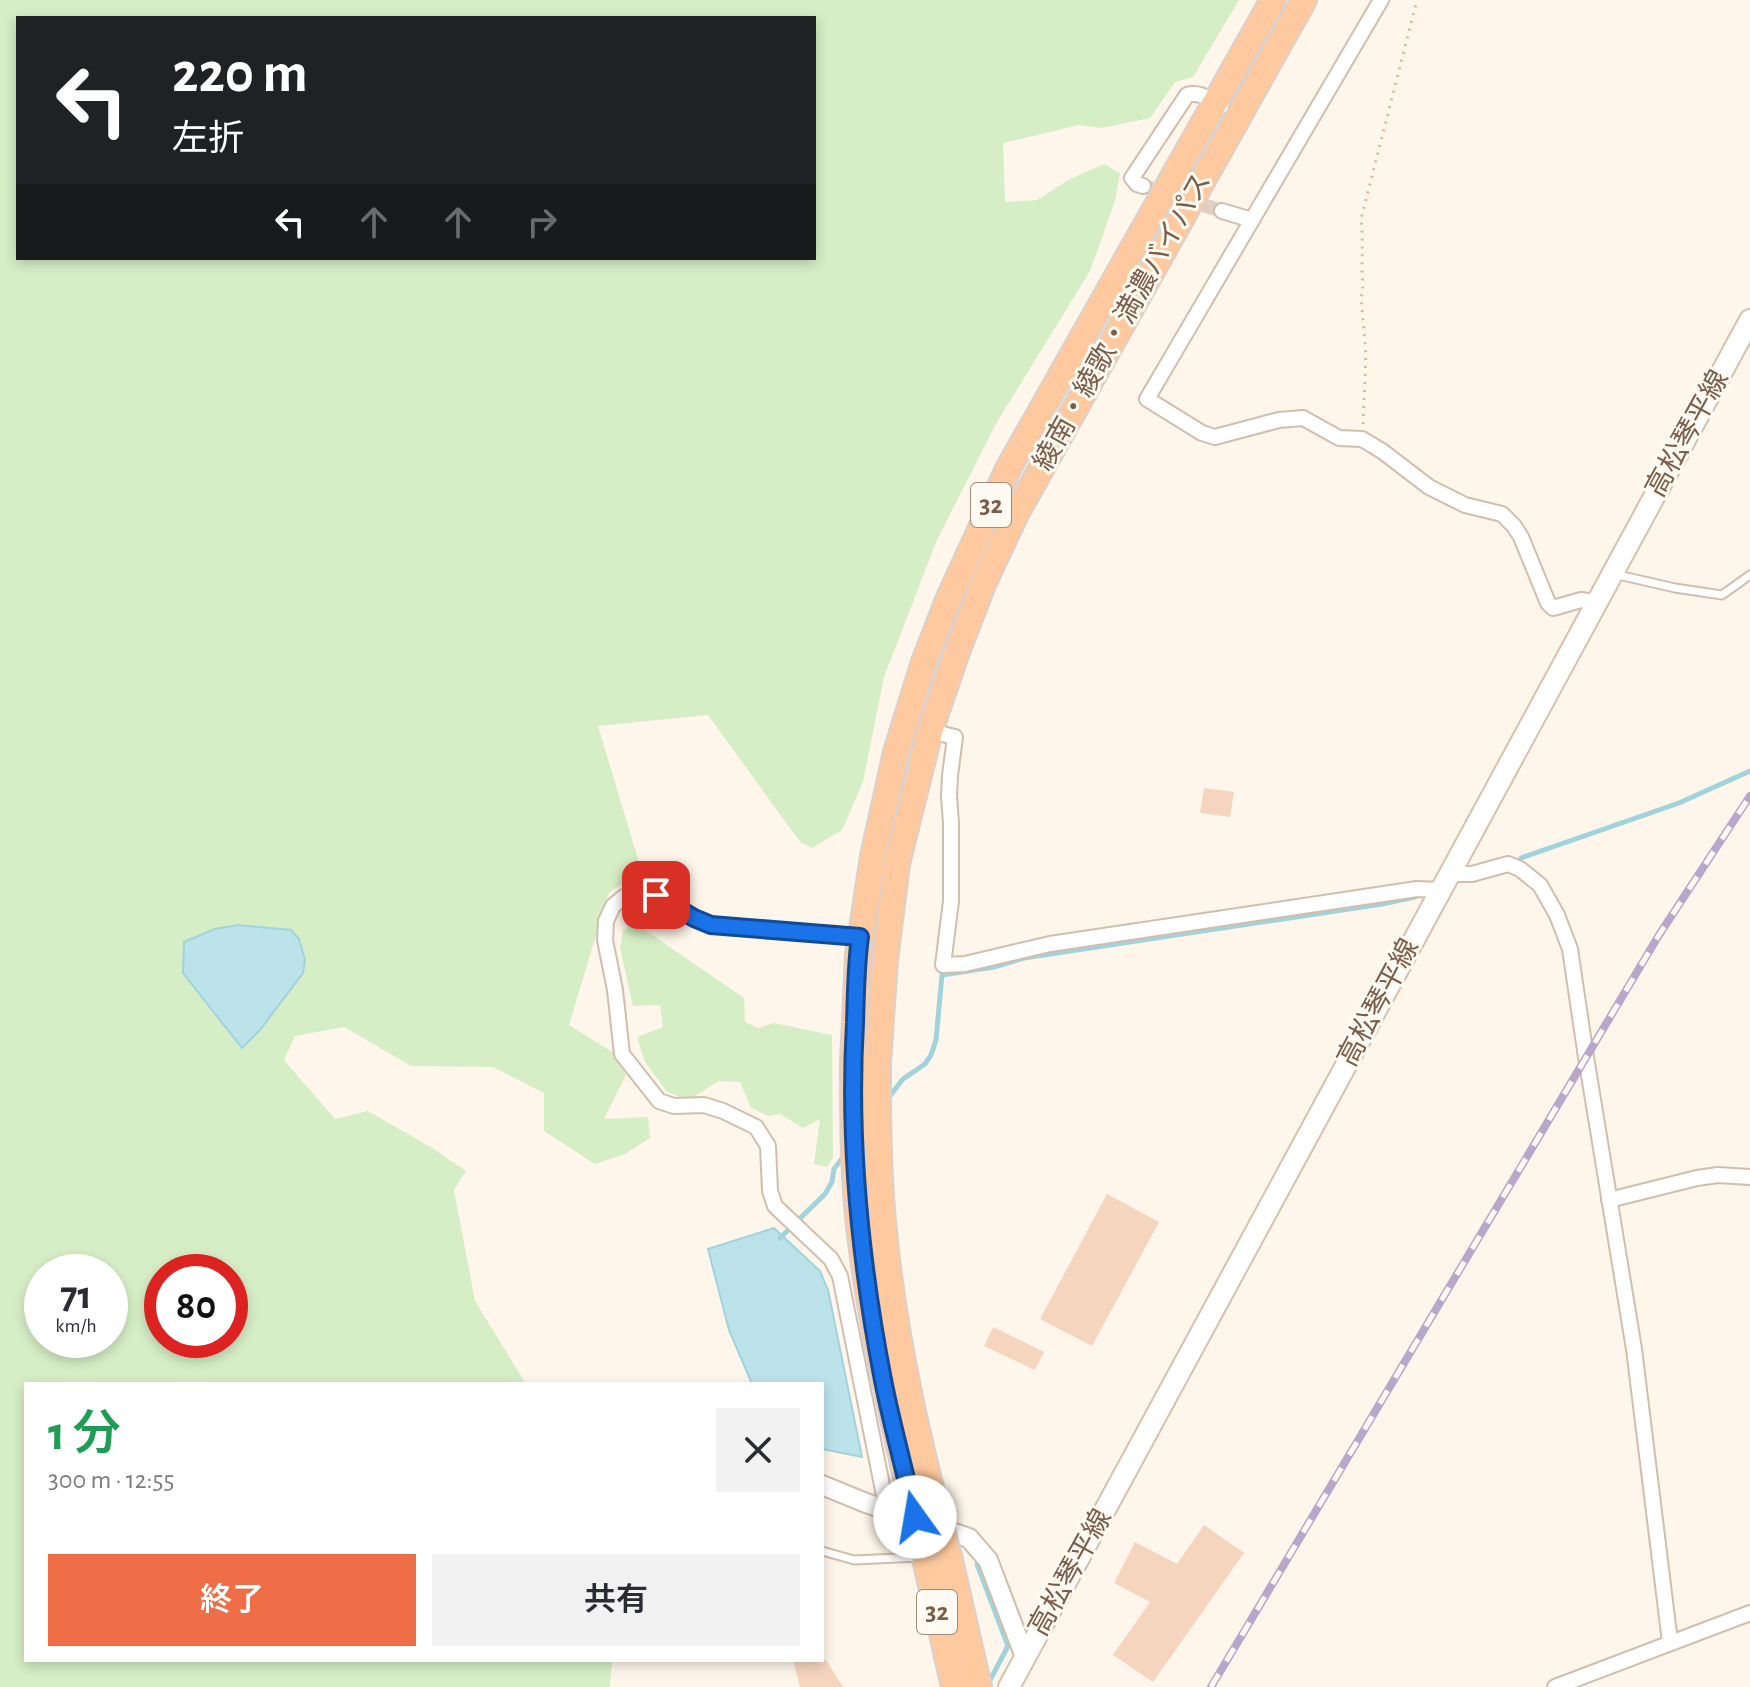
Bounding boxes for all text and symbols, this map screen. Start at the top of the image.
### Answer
text: 220 m [172,46,308,102]
icon: left [40,48,144,152]
text: 左折 [172,121,244,157]
street label: 綾南・綾歌・満濃バイパス [1028,168,1217,475]
icon: left [268,200,312,244]
icon: ahead [352,200,396,244]
icon: ahead [436,200,480,244]
icon: right [520,200,564,244]
street label: 高松琴平線 [1640,365,1734,502]
road number: 32 [971,483,1011,527]
pin [622,861,690,929]
icon: arrive [634,873,678,917]
street label: 高松琴平線 [1332,934,1424,1071]
speed limit sign: 80 [144,1254,248,1358]
text: 71 [60,1276,92,1316]
text: km/h [55,1316,97,1336]
button: close [716,1408,800,1492]
text: 1 分 [48,1411,121,1459]
text: 300 m · 12:55 [48,1467,174,1493]
position arrow [873,1475,957,1559]
street label: 高松琴平線 [1023,1504,1117,1641]
button: 終了 [48,1554,416,1646]
button: 共有 [432,1554,800,1646]
road number: 32 [917,1590,957,1634]

